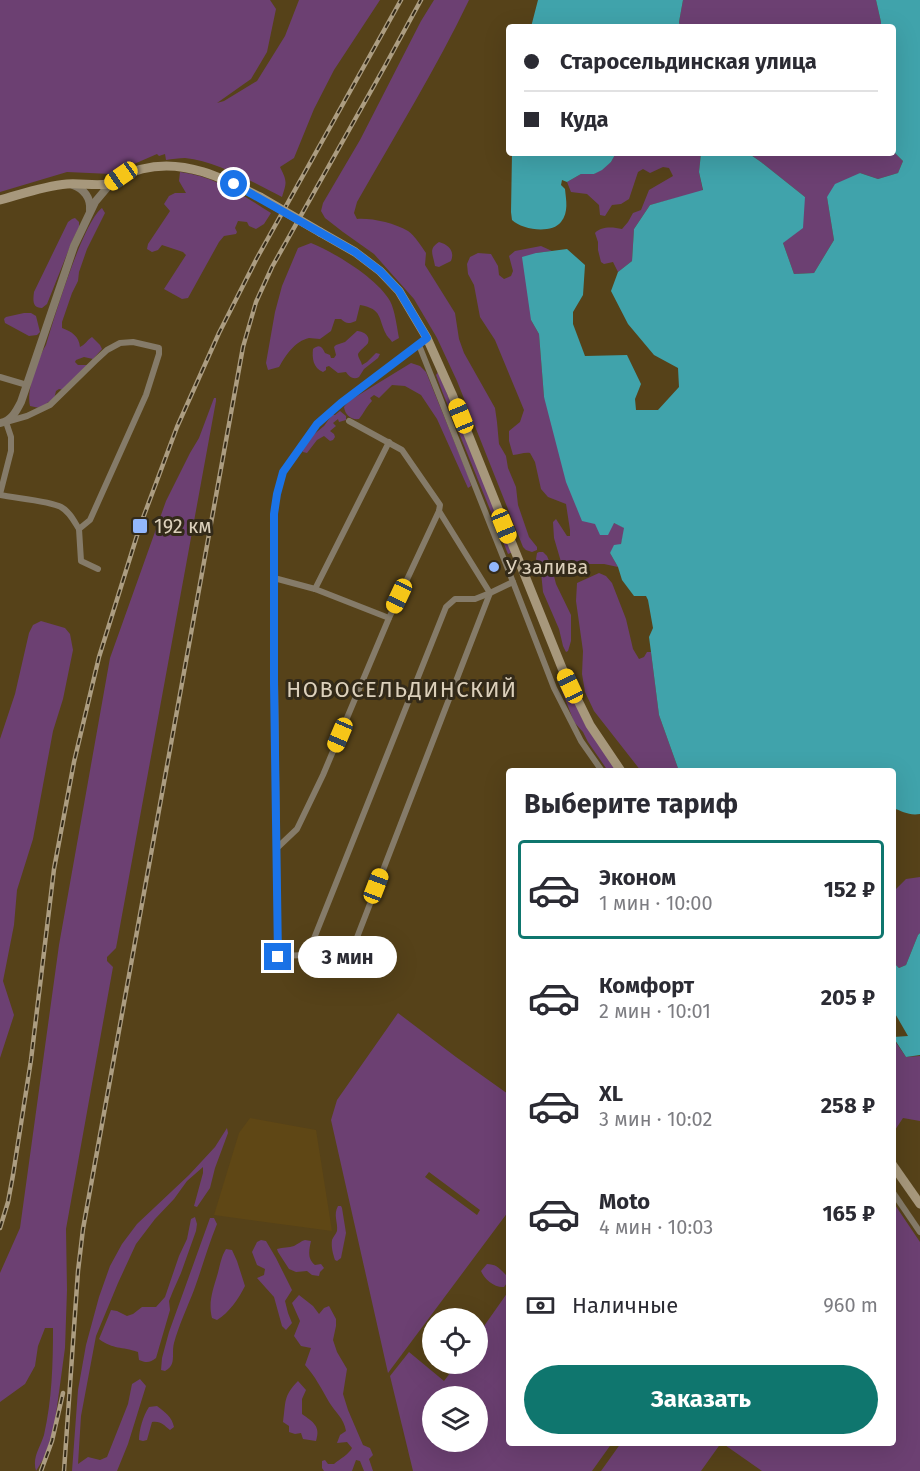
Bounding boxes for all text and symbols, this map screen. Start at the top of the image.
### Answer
text: Старосельдинская улица [560,48,817,75]
text: Куда [560,106,609,133]
car [101,158,141,194]
route start [220,170,247,197]
car [446,396,476,436]
car [489,506,519,546]
place label: 192 км [154,514,212,538]
marker: 192 км [131,517,149,535]
place label: У залива [506,555,588,579]
marker: У залива [487,560,501,574]
car [383,576,415,616]
car [554,666,586,706]
district label: НОВОСЕЛЬДИНСКИЙ [286,676,518,703]
car [325,715,355,755]
text: Выберите тариф [524,788,738,820]
icon: car [527,863,581,917]
text: Эконом [599,864,676,891]
car [361,866,391,906]
text: 152 ₽ [824,876,875,903]
text: 1 мин · 10:00 [599,891,713,915]
callout: 3 мин [299,936,398,978]
route end [264,943,291,970]
text: 3 мин [321,945,374,969]
icon: car [527,971,581,1025]
text: Комфорт [599,972,694,999]
text: 205 ₽ [821,984,875,1011]
text: 2 мин · 10:01 [599,999,711,1023]
icon: car [527,1079,581,1133]
text: XL [599,1080,623,1107]
text: 258 ₽ [821,1092,875,1119]
text: 3 мин · 10:02 [599,1107,712,1131]
icon: car [527,1187,581,1241]
text: Moto [599,1188,650,1215]
text: 165 ₽ [822,1200,875,1227]
text: 4 мин · 10:03 [599,1215,713,1239]
icon: cash [524,1289,557,1322]
text: Наличные [572,1292,678,1319]
text: 960 m [823,1293,878,1317]
map controls [422,1308,488,1452]
button: locate [422,1308,488,1374]
button: Заказать [524,1365,878,1434]
button: layers [422,1386,488,1452]

